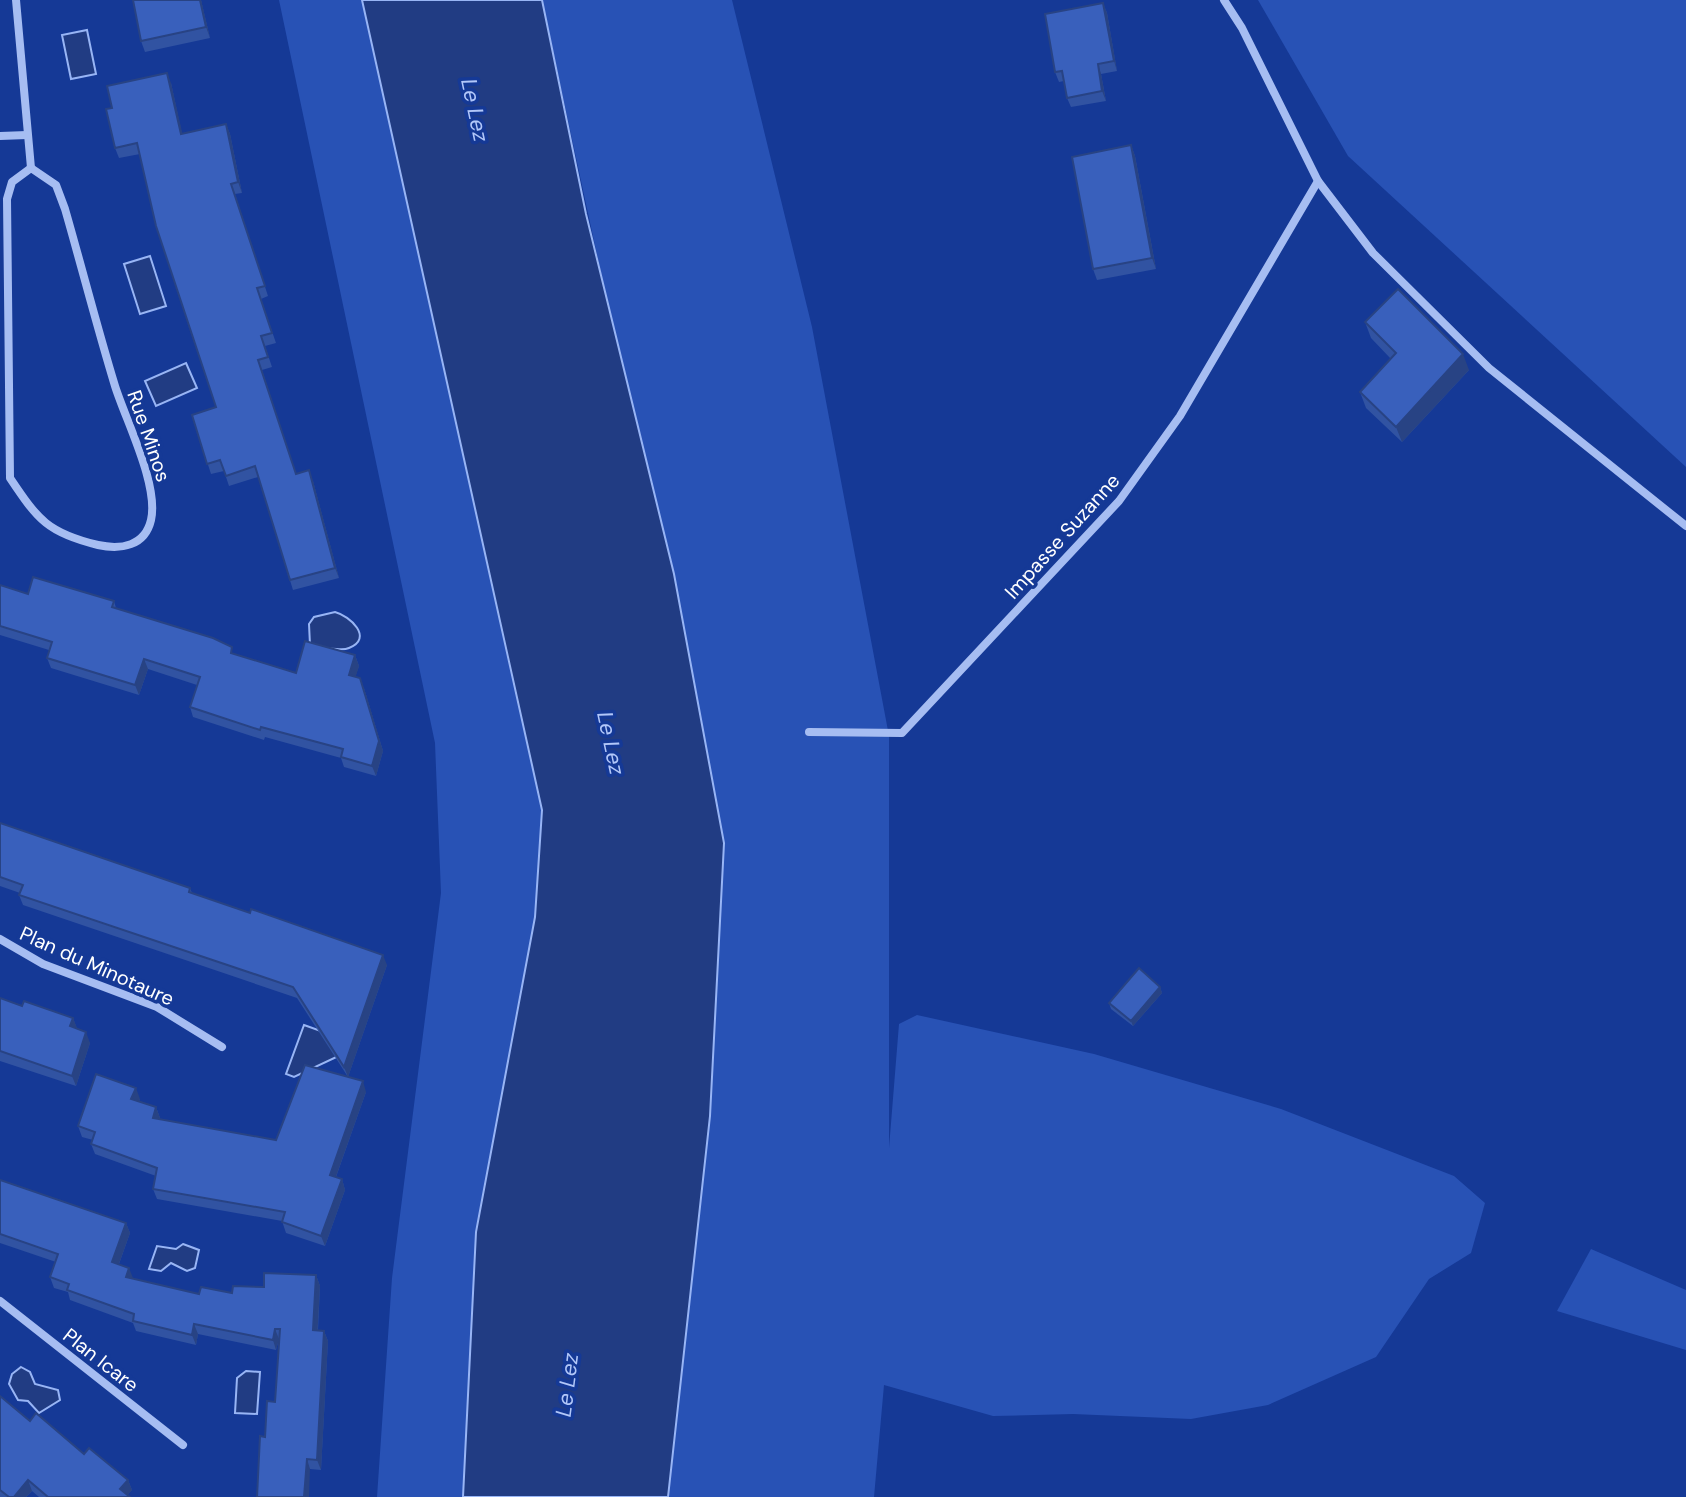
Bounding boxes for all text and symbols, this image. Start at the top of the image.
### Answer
water label: Le Lez [454,76,496,145]
street label: Rue Minos [121,387,177,485]
street label: Impasse Suzanne [999,468,1125,604]
water label: Le Lez [590,709,632,778]
street label: Plan du Minotaure [16,920,178,1012]
street label: Plan Icare [58,1322,144,1398]
water label: Le Lez [549,1351,585,1418]

